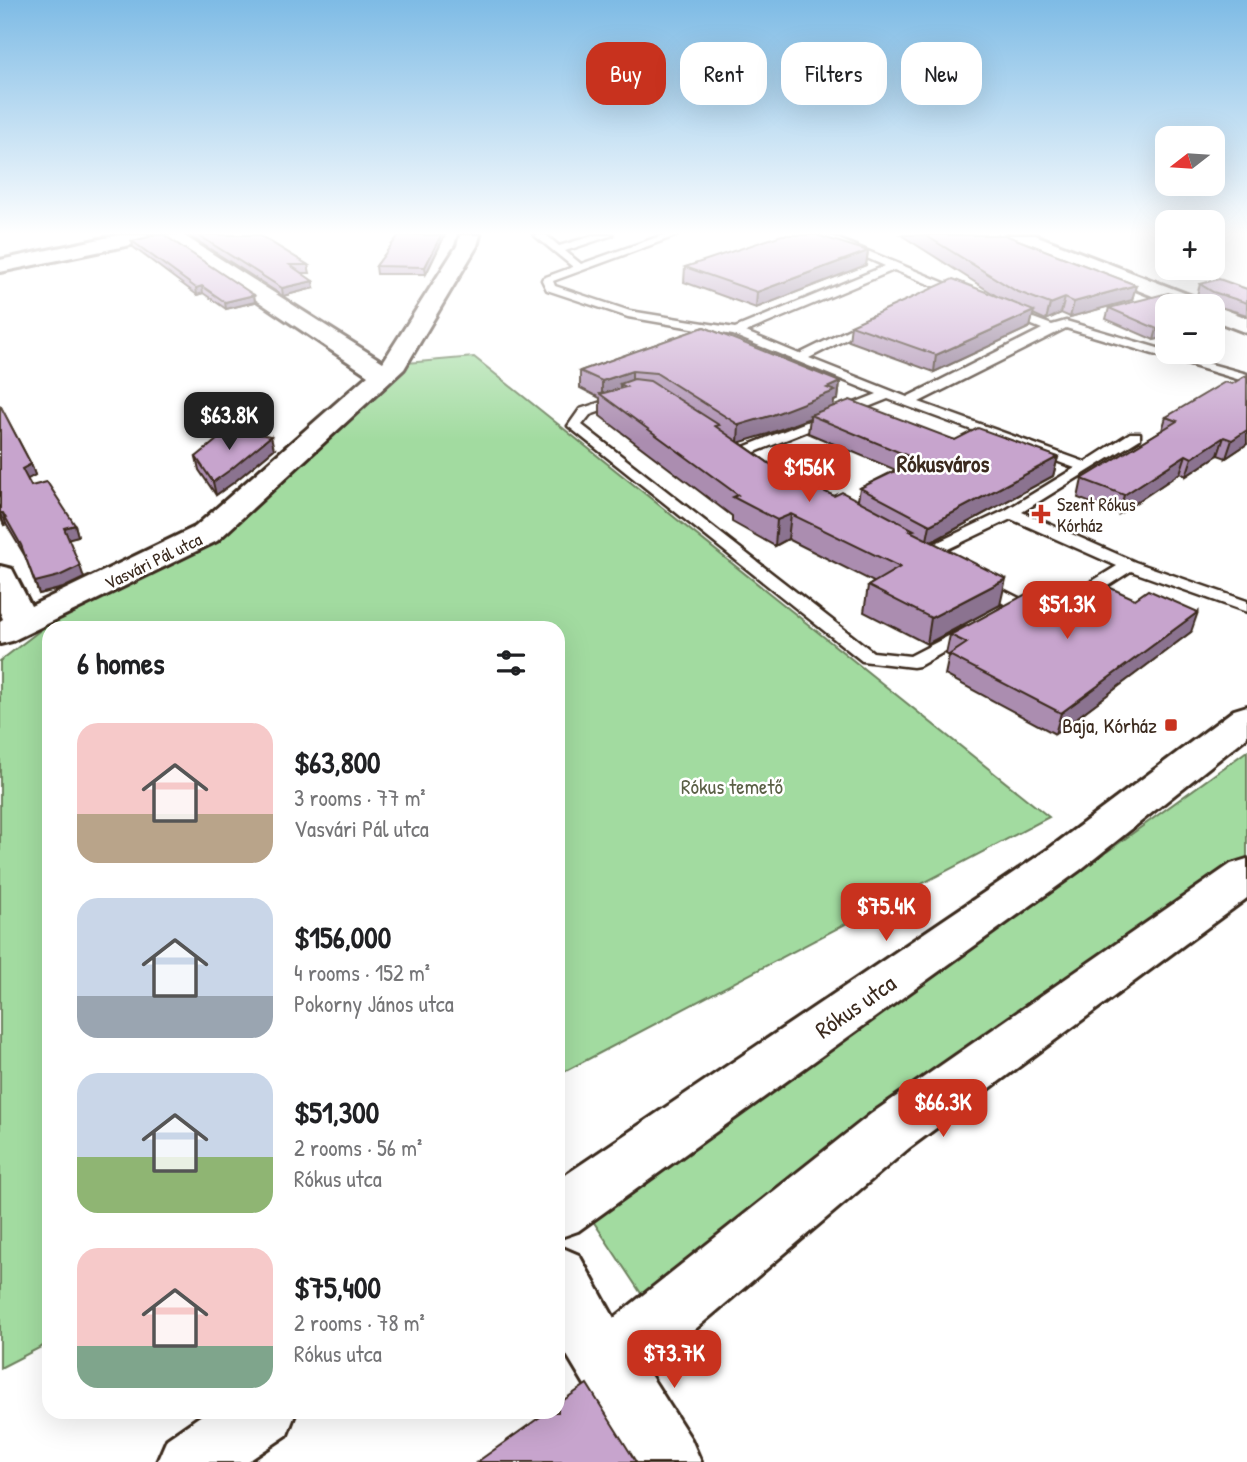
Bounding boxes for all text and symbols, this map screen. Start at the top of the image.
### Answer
chip: Buy [586,42,666,105]
chip: Rent [680,42,767,105]
chip: Filters [781,42,887,105]
chip: New [901,42,982,105]
north arrow [1155,126,1225,196]
map controls [1155,126,1225,364]
button: + [1155,210,1225,280]
button: − [1155,294,1225,364]
pin: $63.8K [172,392,286,452]
text: $63.8K [200,399,258,430]
pin: $156K [760,444,858,504]
district label: Rókusváros [897,448,989,479]
text: $156K [784,451,834,482]
place label: Szent Rókus Kórház [1057,492,1136,538]
marker: Szent Rókus Kórház [1031,504,1051,524]
street label: Vasvári Pál utca [100,527,206,595]
pin: $51.3K [1010,582,1124,641]
text: $51.3K [1039,588,1096,619]
text: 6 homes [77,643,164,683]
icon: filters [492,644,530,682]
place label: Baja, Kórház [1062,711,1157,740]
marker: Baja, Kórház [1163,717,1179,733]
text: $63,800 [294,742,381,782]
icon: home [133,751,217,835]
park label: Rókus temető [681,772,783,801]
text: 3 rooms · 77 m² [294,782,426,813]
text: Vasvári Pál utca [294,813,429,844]
pin: $75.4K [829,884,943,943]
text: $75.4K [857,890,915,921]
text: $156,000 [294,917,391,957]
icon: home [133,926,217,1010]
text: 4 rooms · 152 m² [294,957,430,988]
street label: Rókus utca [808,967,902,1045]
text: Pokorny János utca [294,988,454,1019]
pin: $66.3K [886,1080,1000,1139]
text: $66.3K [914,1086,972,1117]
text: $51,300 [294,1092,379,1132]
icon: home [133,1101,217,1185]
text: 2 rooms · 56 m² [294,1132,422,1163]
text: Rókus utca [294,1163,382,1194]
text: $75,400 [294,1267,381,1307]
icon: home [133,1276,217,1360]
text: 2 rooms · 78 m² [294,1307,425,1338]
pin: $73.7K [617,1330,731,1390]
text: $73.7K [643,1337,705,1368]
text: Rókus utca [294,1338,382,1369]

